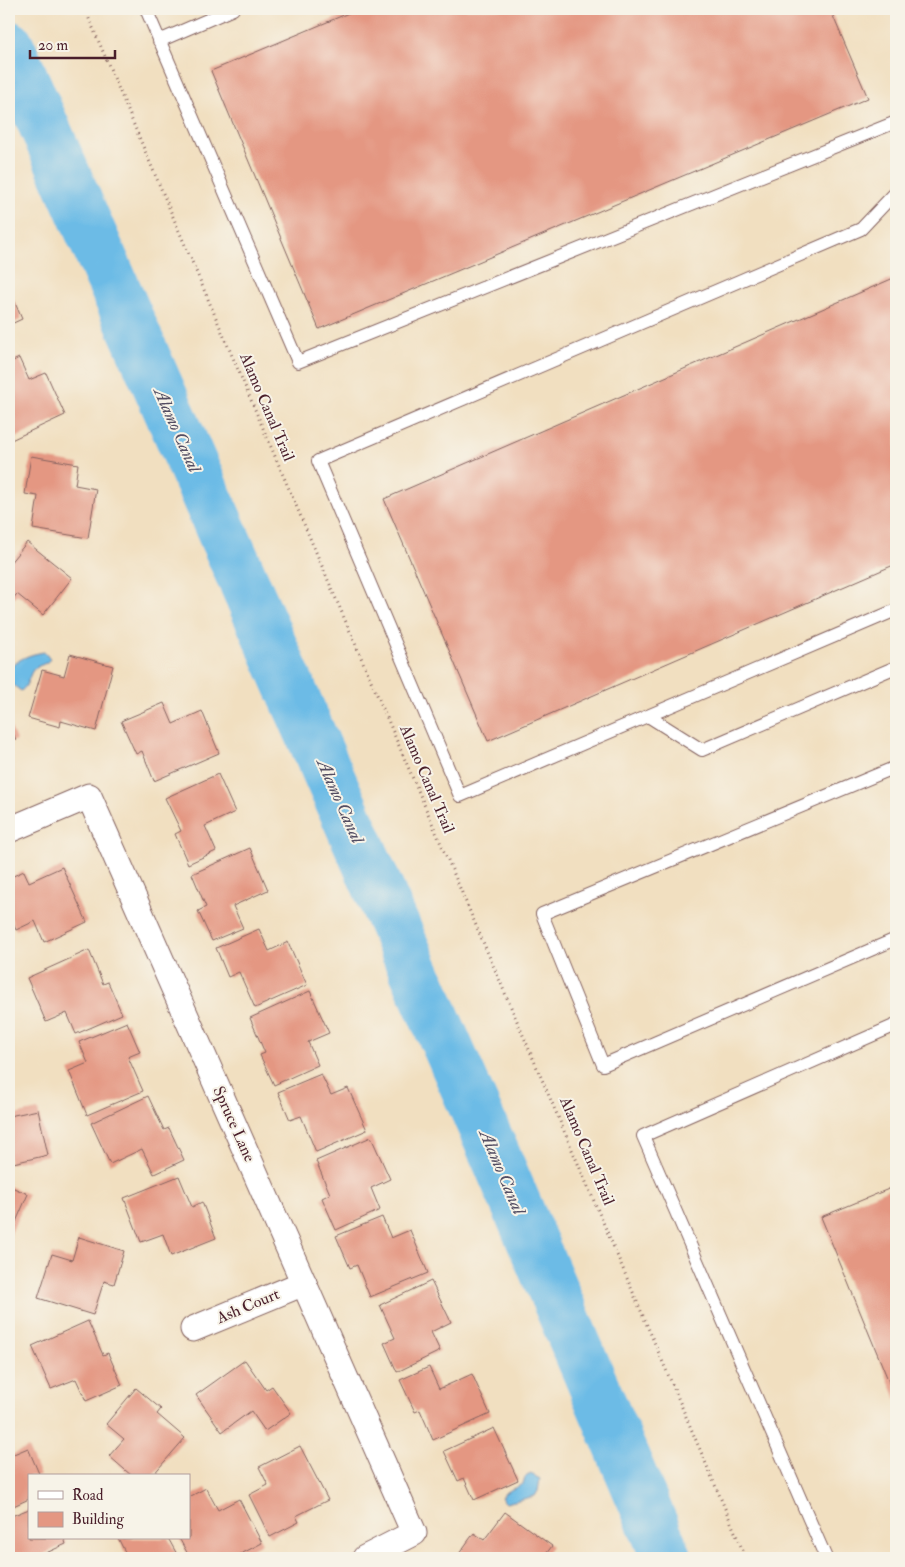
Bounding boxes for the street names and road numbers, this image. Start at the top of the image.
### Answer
street label: Alamo Canal Trail [235,349,299,464]
street label: Alamo Canal Trail [395,721,459,836]
street label: Spruce Lane [208,1083,260,1166]
street label: Alamo Canal Trail [555,1093,619,1208]
street label: Ash Court [213,1284,282,1329]

